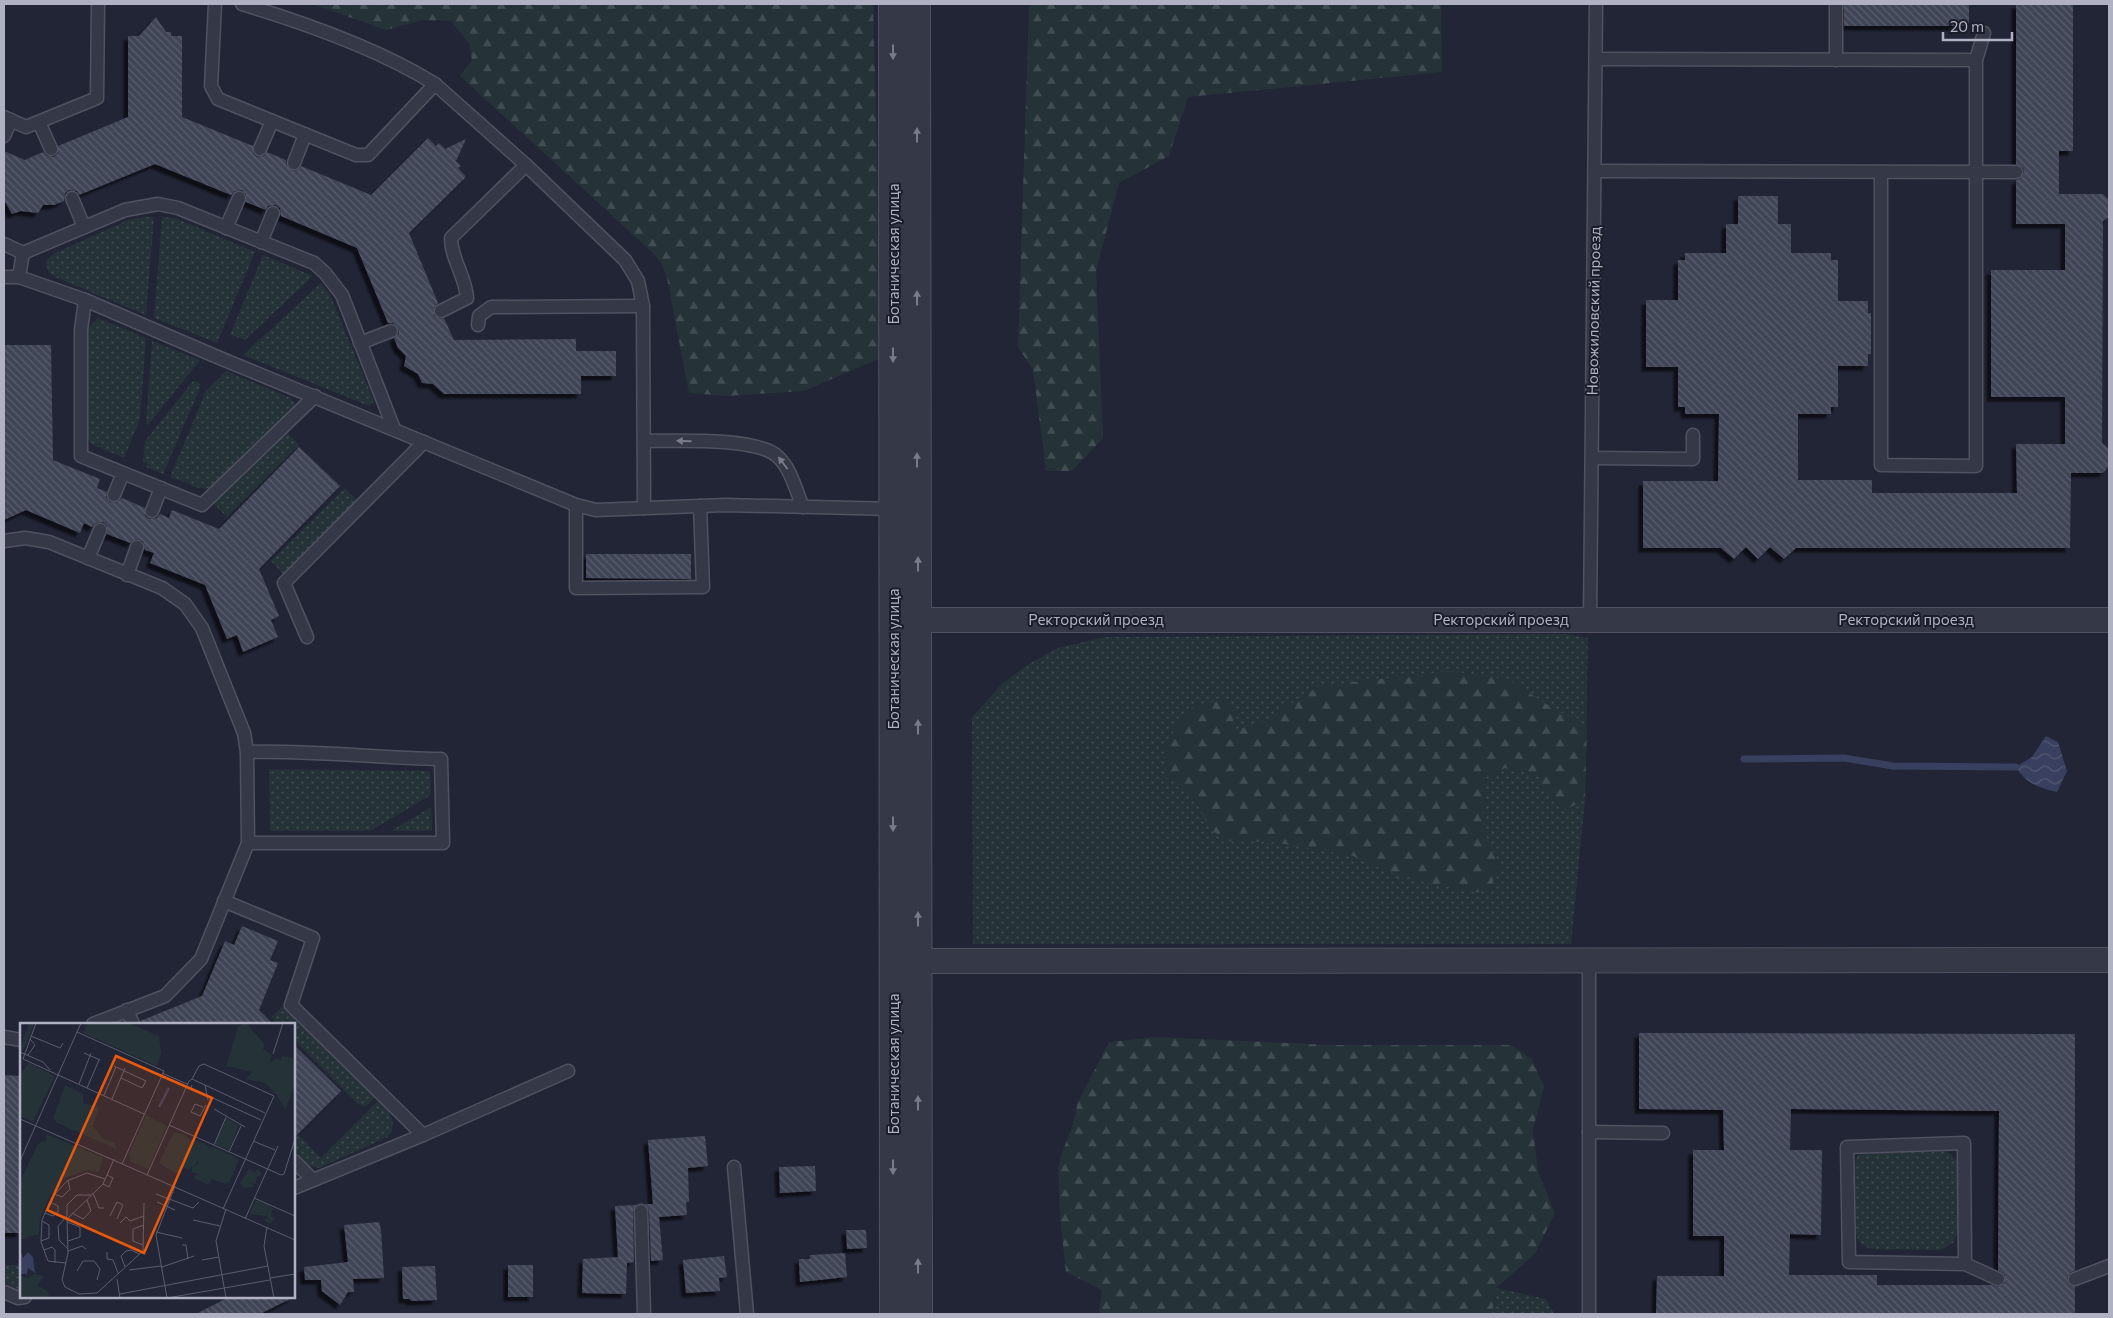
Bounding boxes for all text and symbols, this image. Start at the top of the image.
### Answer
scale bar [1943,10,2012,42]
text: 20 m [1950,17,1984,35]
one-way arrow [889,45,897,61]
one-way arrow [913,127,921,143]
street label: Ботаническая улица [884,183,902,325]
street label: Новожиловский проезд [1583,226,1603,395]
one-way arrow [913,289,921,305]
one-way arrow [889,347,897,363]
one-way arrow [676,437,692,445]
one-way arrow [913,452,921,468]
one-way arrow [777,457,788,470]
one-way arrow [914,556,922,572]
street label: Ботаническая улица [884,588,902,730]
street label: Ректорский проезд [1028,610,1164,628]
street label: Ректорский проезд [1433,610,1569,628]
street label: Ректорский проезд [1838,610,1974,628]
one-way arrow [914,718,922,734]
one-way arrow [889,816,897,832]
one-way arrow [914,910,922,926]
street label: Ботаническая улица [884,993,902,1135]
inset map [20,1023,295,1298]
one-way arrow [914,1095,922,1111]
one-way arrow [889,1159,897,1175]
one-way arrow [914,1257,922,1273]

